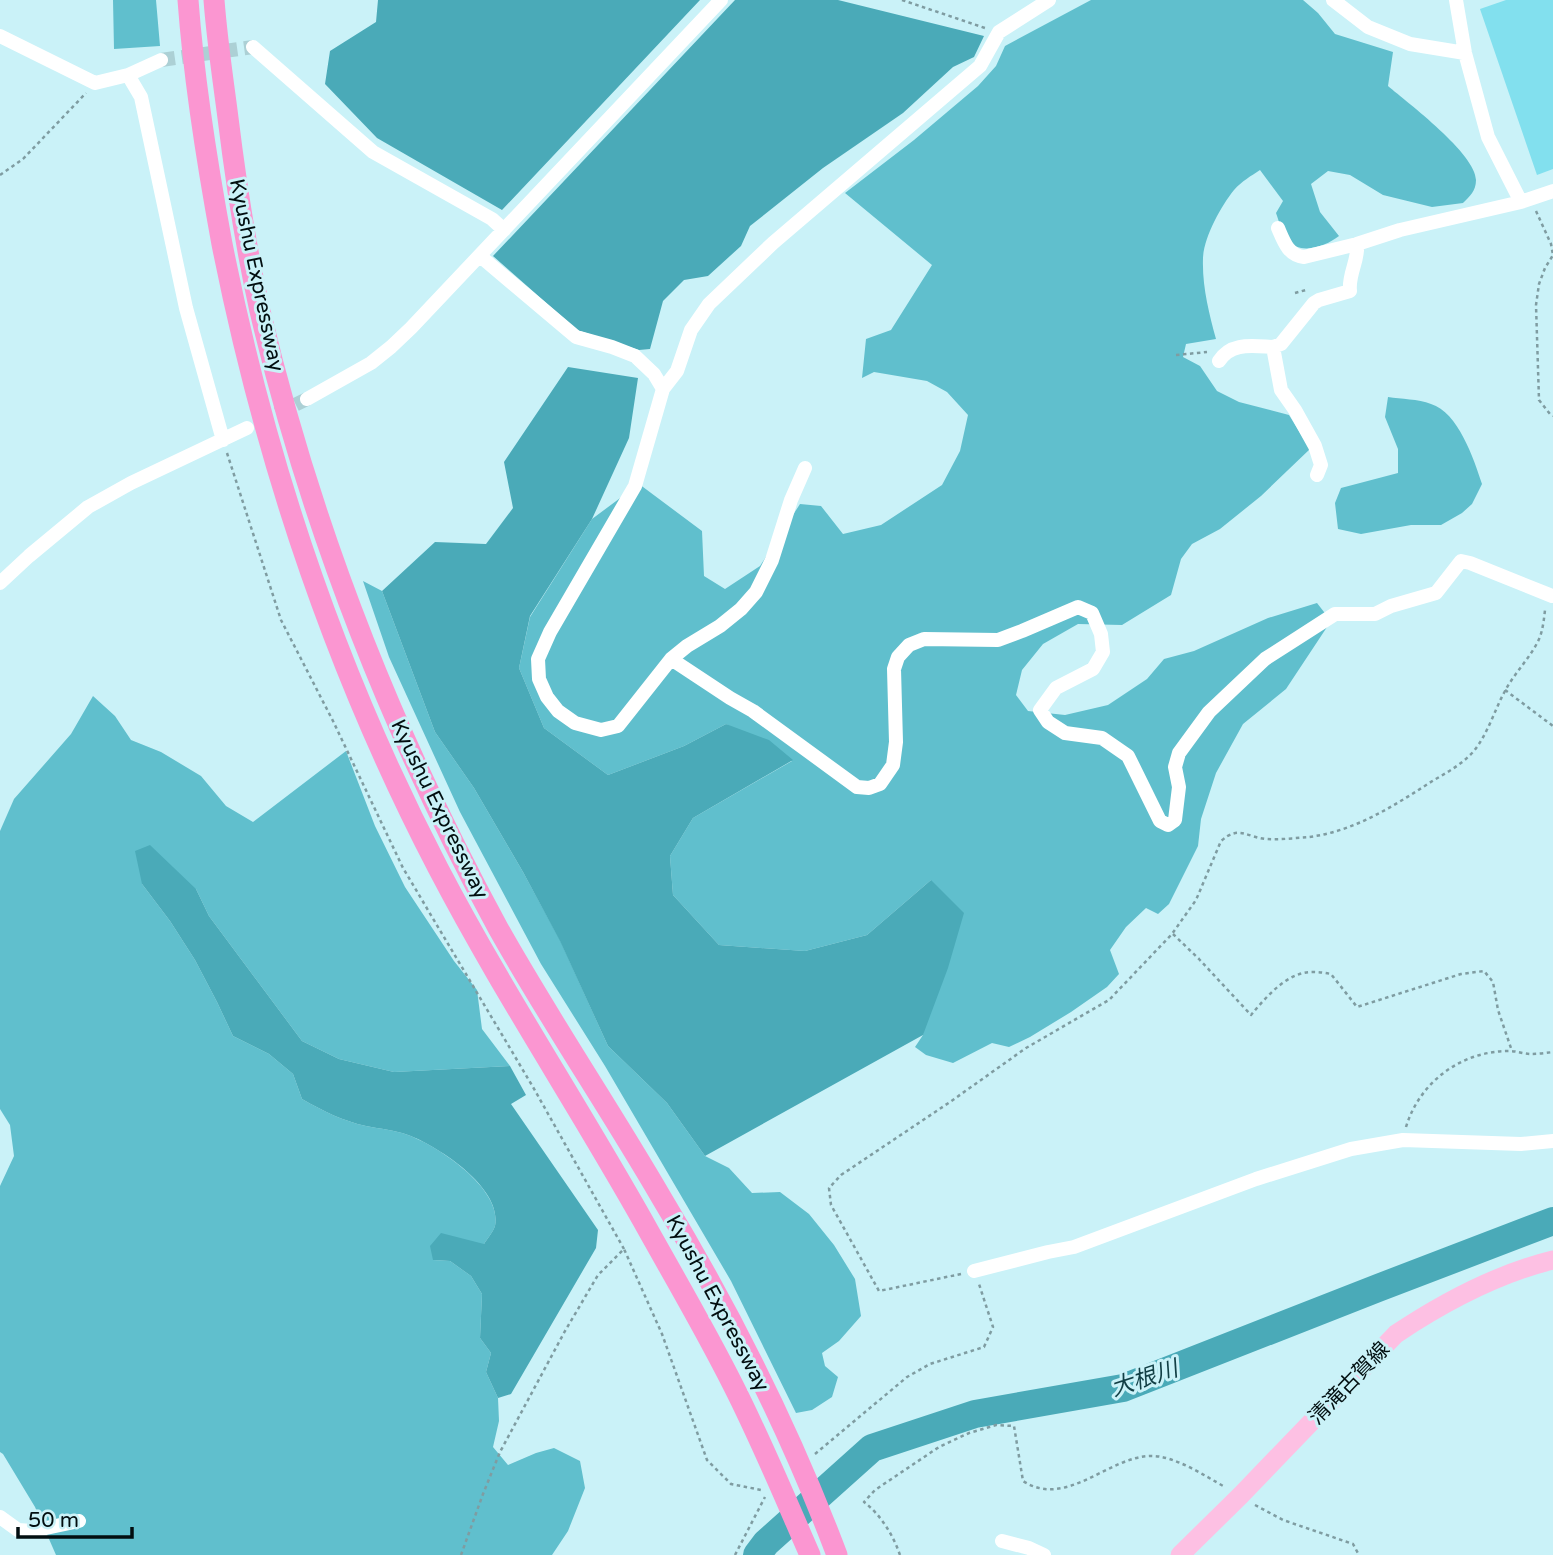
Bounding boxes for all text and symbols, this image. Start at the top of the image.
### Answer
street label: Kyushu Expressway [224,177,289,374]
street label: Kyushu Expressway [385,716,494,903]
street label: Kyushu Expressway [660,1211,775,1396]
street label: 清滝古賀線 [1304,1337,1395,1430]
water label: 大根川 [1107,1354,1184,1403]
scale bar [18,1496,131,1540]
text: 50 m [28,1508,79,1533]

